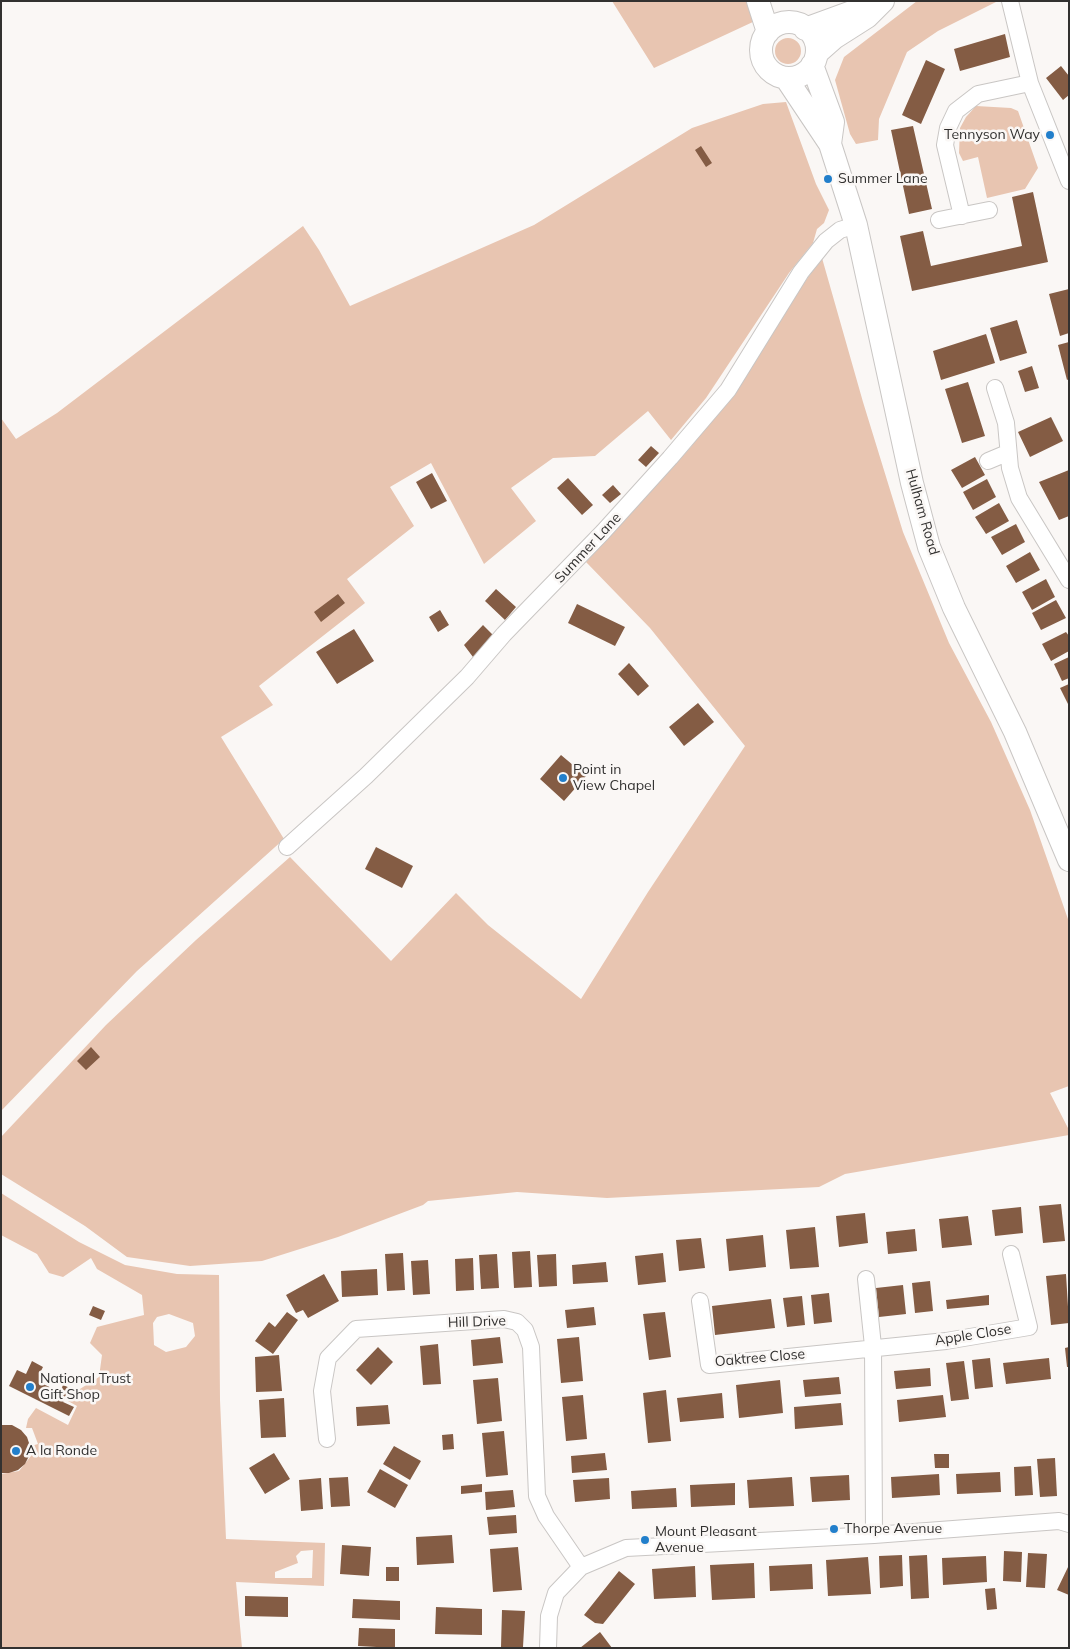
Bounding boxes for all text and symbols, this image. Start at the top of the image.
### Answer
place label: Tennyson Way [944,127,1040,143]
marker: Tennyson Way [1044,129,1056,141]
place label: Summer Lane [838,171,928,187]
marker: Summer Lane [822,173,834,185]
street label: Hulham Road [902,467,942,557]
street label: Summer Lane [551,510,625,586]
place label: Point in View Chapel [573,762,655,794]
marker: Point in View Chapel [557,772,569,784]
street label: Hill Drive [448,1313,506,1331]
street label: Apple Close [934,1321,1012,1349]
street label: Oaktree Close [714,1346,806,1370]
place label: National Trust Gift Shop [40,1371,131,1404]
marker: National Trust Gift Shop [24,1381,36,1393]
place label: A la Ronde [26,1443,97,1459]
marker: A la Ronde [10,1445,22,1457]
place label: Thorpe Avenue [844,1521,942,1537]
marker: Thorpe Avenue [828,1523,840,1535]
place label: Mount Pleasant Avenue [655,1524,757,1556]
marker: Mount Pleasant Avenue [639,1534,651,1546]

